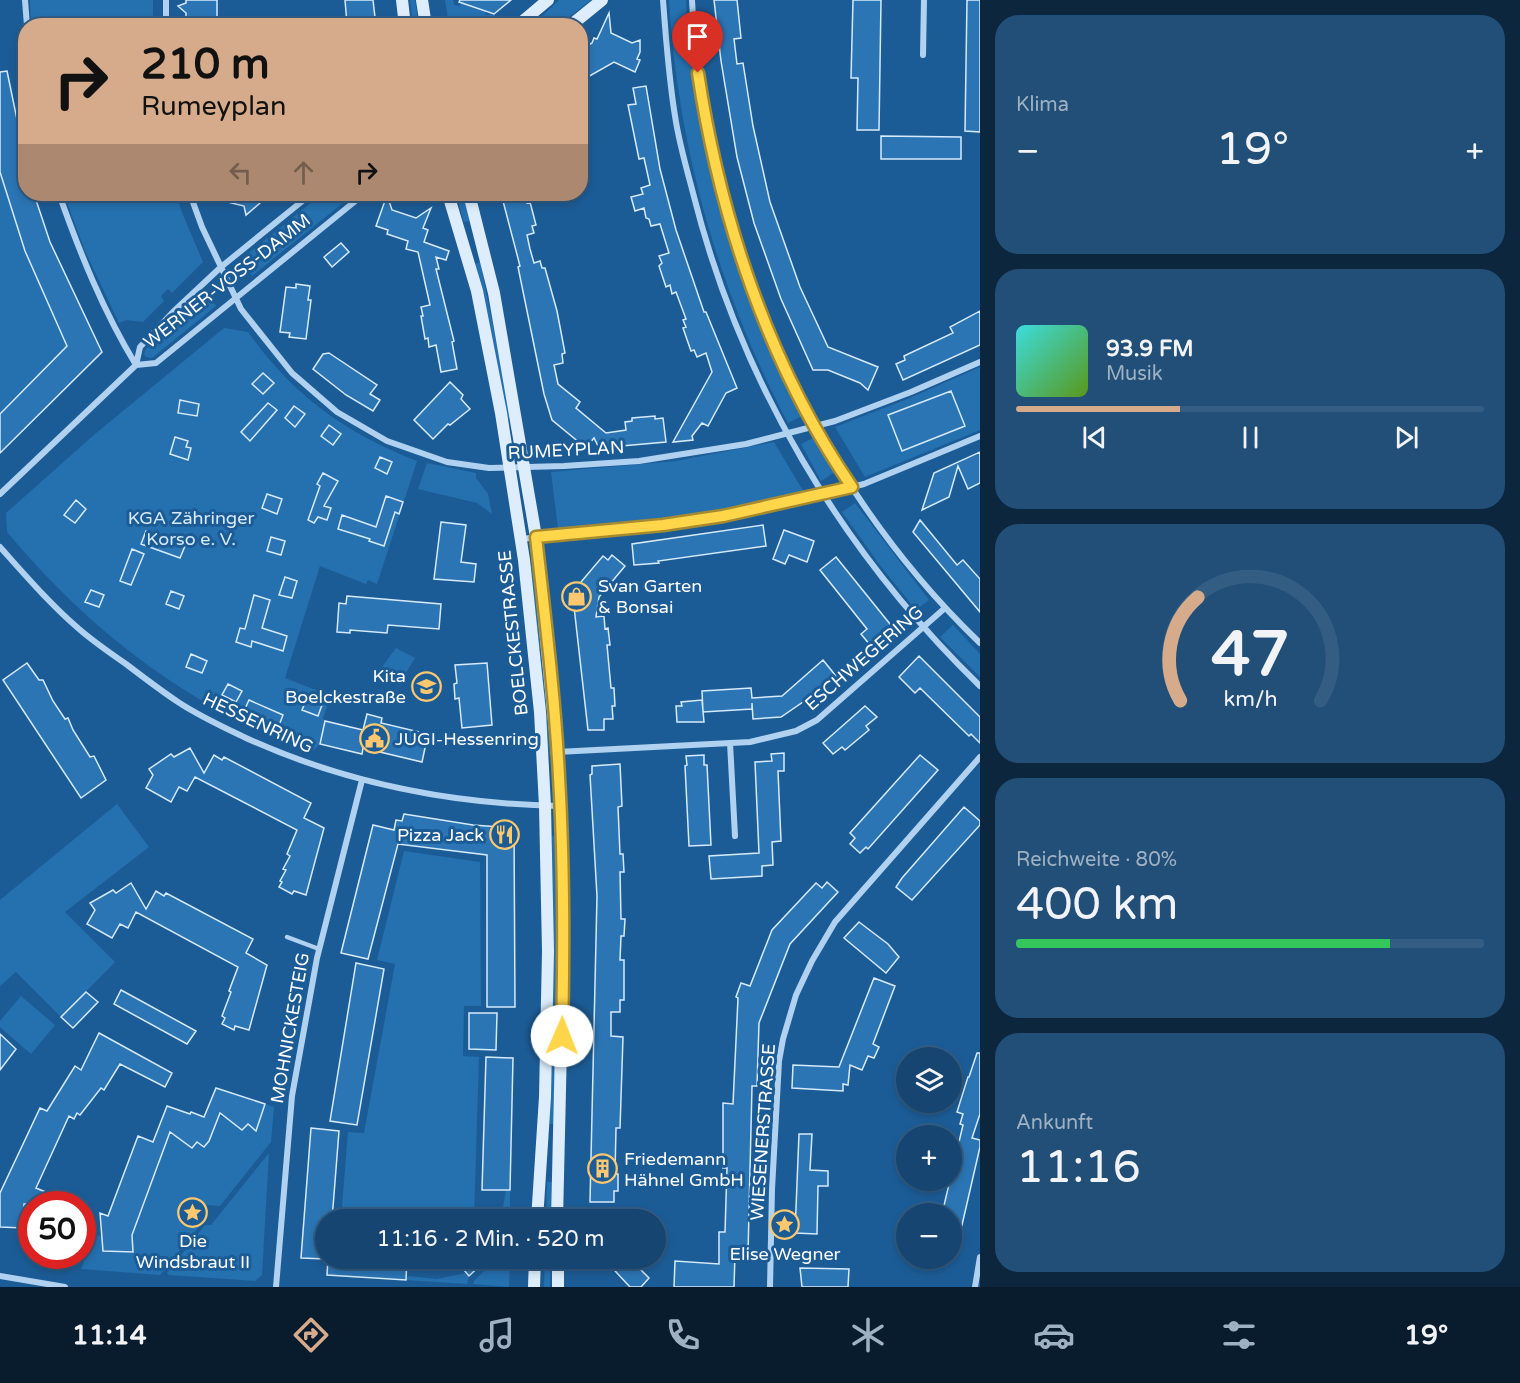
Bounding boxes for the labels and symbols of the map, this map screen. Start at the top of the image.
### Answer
pin [672,11,723,73]
street label: WERNER-VOSS-DAMM [139,209,315,353]
street label: RUMEYPLAN [507,436,625,464]
park label: KGA Zähringer Korso e. V. [128,507,254,550]
street label: BOELCKESTRASSE [493,549,533,717]
place label: Svan Garten & Bonsai [598,575,702,618]
shop icon: Svan Garten & Bonsai [561,580,593,612]
street label: ESCHWEGERING [800,601,928,715]
place label: Kita Boelckestraße [285,665,406,708]
school or university icon: Kita Boelckestraße [411,670,443,702]
street label: HESSENRING [199,688,317,758]
public building icon: JUGI-Hessenring [358,723,390,755]
place label: JUGI-Hessenring [395,728,539,750]
restaurant icon: Pizza Jack [489,819,521,851]
place label: Pizza Jack [397,824,484,846]
street label: MOHNICKESTEIG [266,951,314,1105]
position arrow [530,1004,594,1068]
street label: WIESENERSTRASSE [746,1043,780,1221]
place label: Friedemann Hähnel GmbH [624,1148,744,1191]
building icon: Friedemann Hähnel GmbH [587,1153,619,1185]
speed limit sign: 50 [18,1191,96,1269]
place icon: Die Windsbraut II [177,1196,209,1228]
place icon: Elise Wegner [769,1209,801,1241]
place label: Die Windsbraut II [136,1230,250,1273]
place label: Elise Wegner [730,1243,841,1265]

